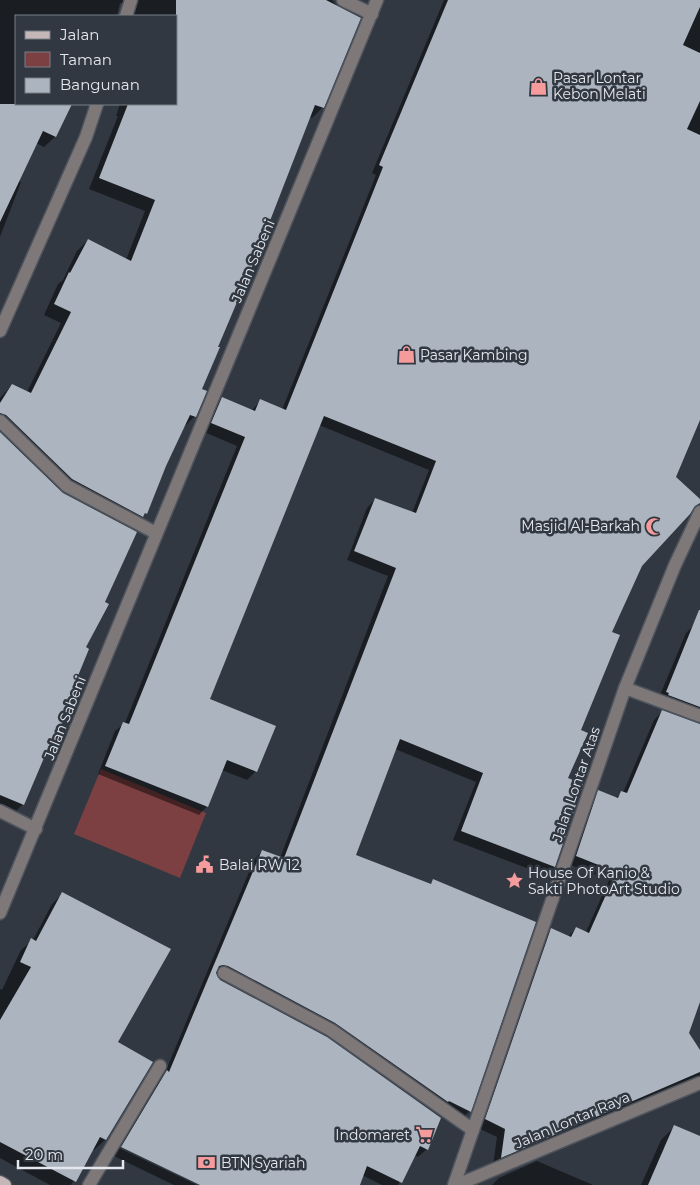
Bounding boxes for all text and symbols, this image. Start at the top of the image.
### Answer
legend [15,15,178,105]
text: Jalan [59,25,99,44]
text: Taman [60,50,112,69]
place label: Pasar Lontar Kebon Melati [553,69,646,103]
text: Bangunan [60,75,140,94]
shop icon: Pasar Lontar Kebon Melati [529,76,549,96]
street label: Jalan Sabeni [227,217,279,306]
shop icon: Pasar Kambing [396,345,416,365]
place label: Pasar Kambing [420,346,528,364]
mosque icon: Masjid Al-Barkah [644,516,664,536]
place label: Masjid Al-Barkah [521,517,640,535]
street label: Jalan Sabeni [40,674,90,763]
street label: Jalan Lontar Atas [548,724,604,845]
public building icon: Balai RW 12 [195,855,215,875]
place label: Balai RW 12 [219,856,300,874]
place label: House Of Kanio & Sakti PhotoArt Studio [528,864,680,898]
place icon: House Of Kanio & Sakti PhotoArt Studio [504,871,524,891]
street label: Jalan Lontar Raya [511,1088,632,1153]
supermarket icon: Indomaret [414,1125,434,1145]
place label: Indomaret [335,1126,410,1144]
scale bar [18,1138,122,1170]
text: 20 m [25,1145,63,1164]
bank icon: BTN Syariah [197,1153,217,1173]
place label: BTN Syariah [221,1154,306,1172]

